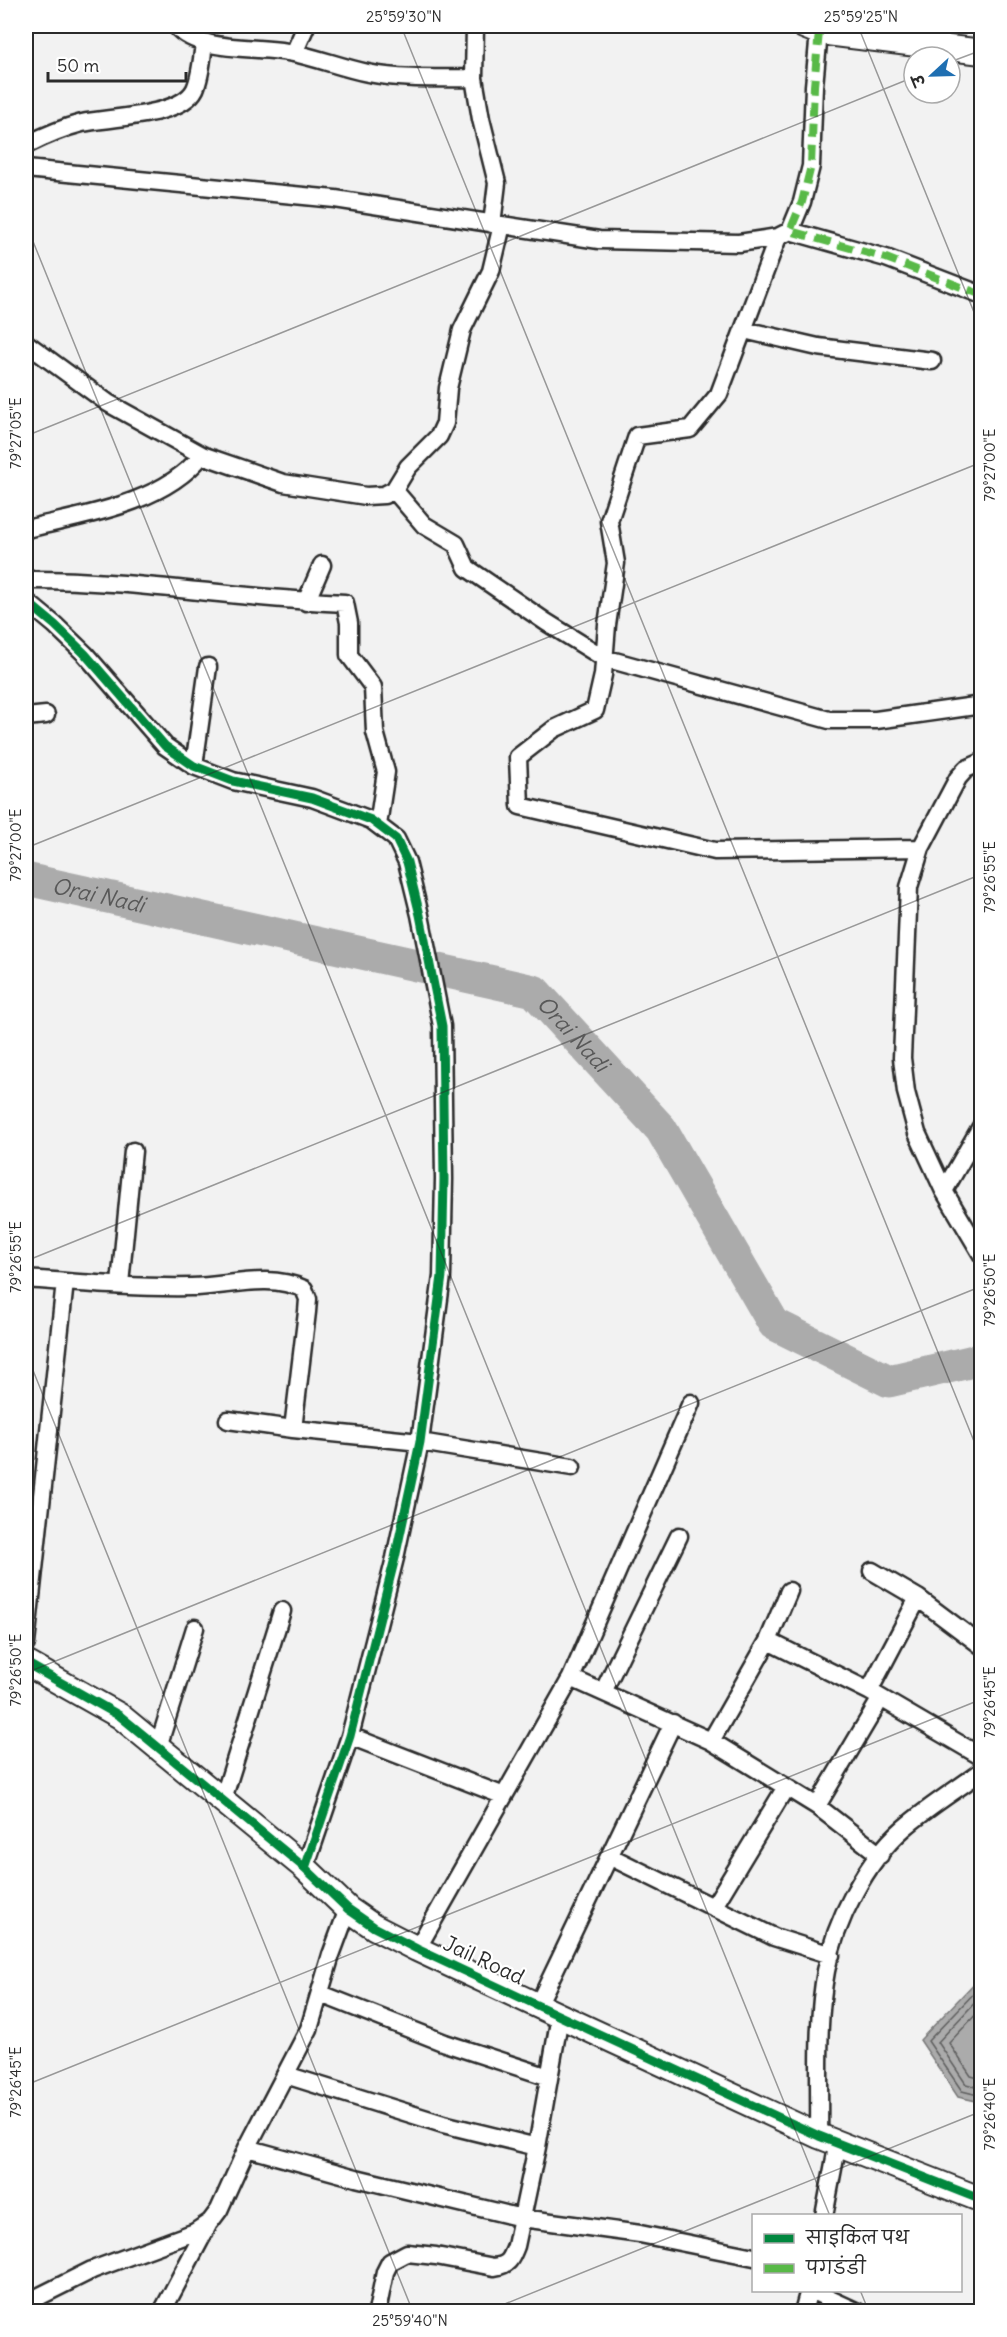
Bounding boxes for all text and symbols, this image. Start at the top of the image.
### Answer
text: 25°59'30"N [366,7,442,26]
text: 25°59'25"N [824,7,898,26]
scale bar [48,45,186,83]
north arrow [902,45,962,105]
text: 50 m [57,54,99,77]
text: उ [906,71,930,91]
text: 79°27'05"E [6,397,25,469]
text: 79°27'00"E [980,428,999,502]
text: 79°27'00"E [6,808,25,882]
text: 79°26'55"E [980,841,999,913]
water label: Orai Nadi [49,871,150,919]
water label: Orai Nadi [531,990,617,1080]
text: 79°26'55"E [6,1221,25,1293]
text: 79°26'50"E [980,1253,999,1327]
text: 79°26'50"E [6,1633,25,1707]
text: 79°26'45"E [980,1666,999,1738]
street label: Jail Road [439,1930,529,1990]
text: 79°26'45"E [6,2046,25,2118]
text: 79°26'40"E [980,2077,999,2150]
legend [752,2214,962,2292]
text: साइकिल पथ [805,2224,911,2249]
text: पगडंडी [805,2254,866,2279]
text: 25°59'40"N [372,2311,448,2330]

